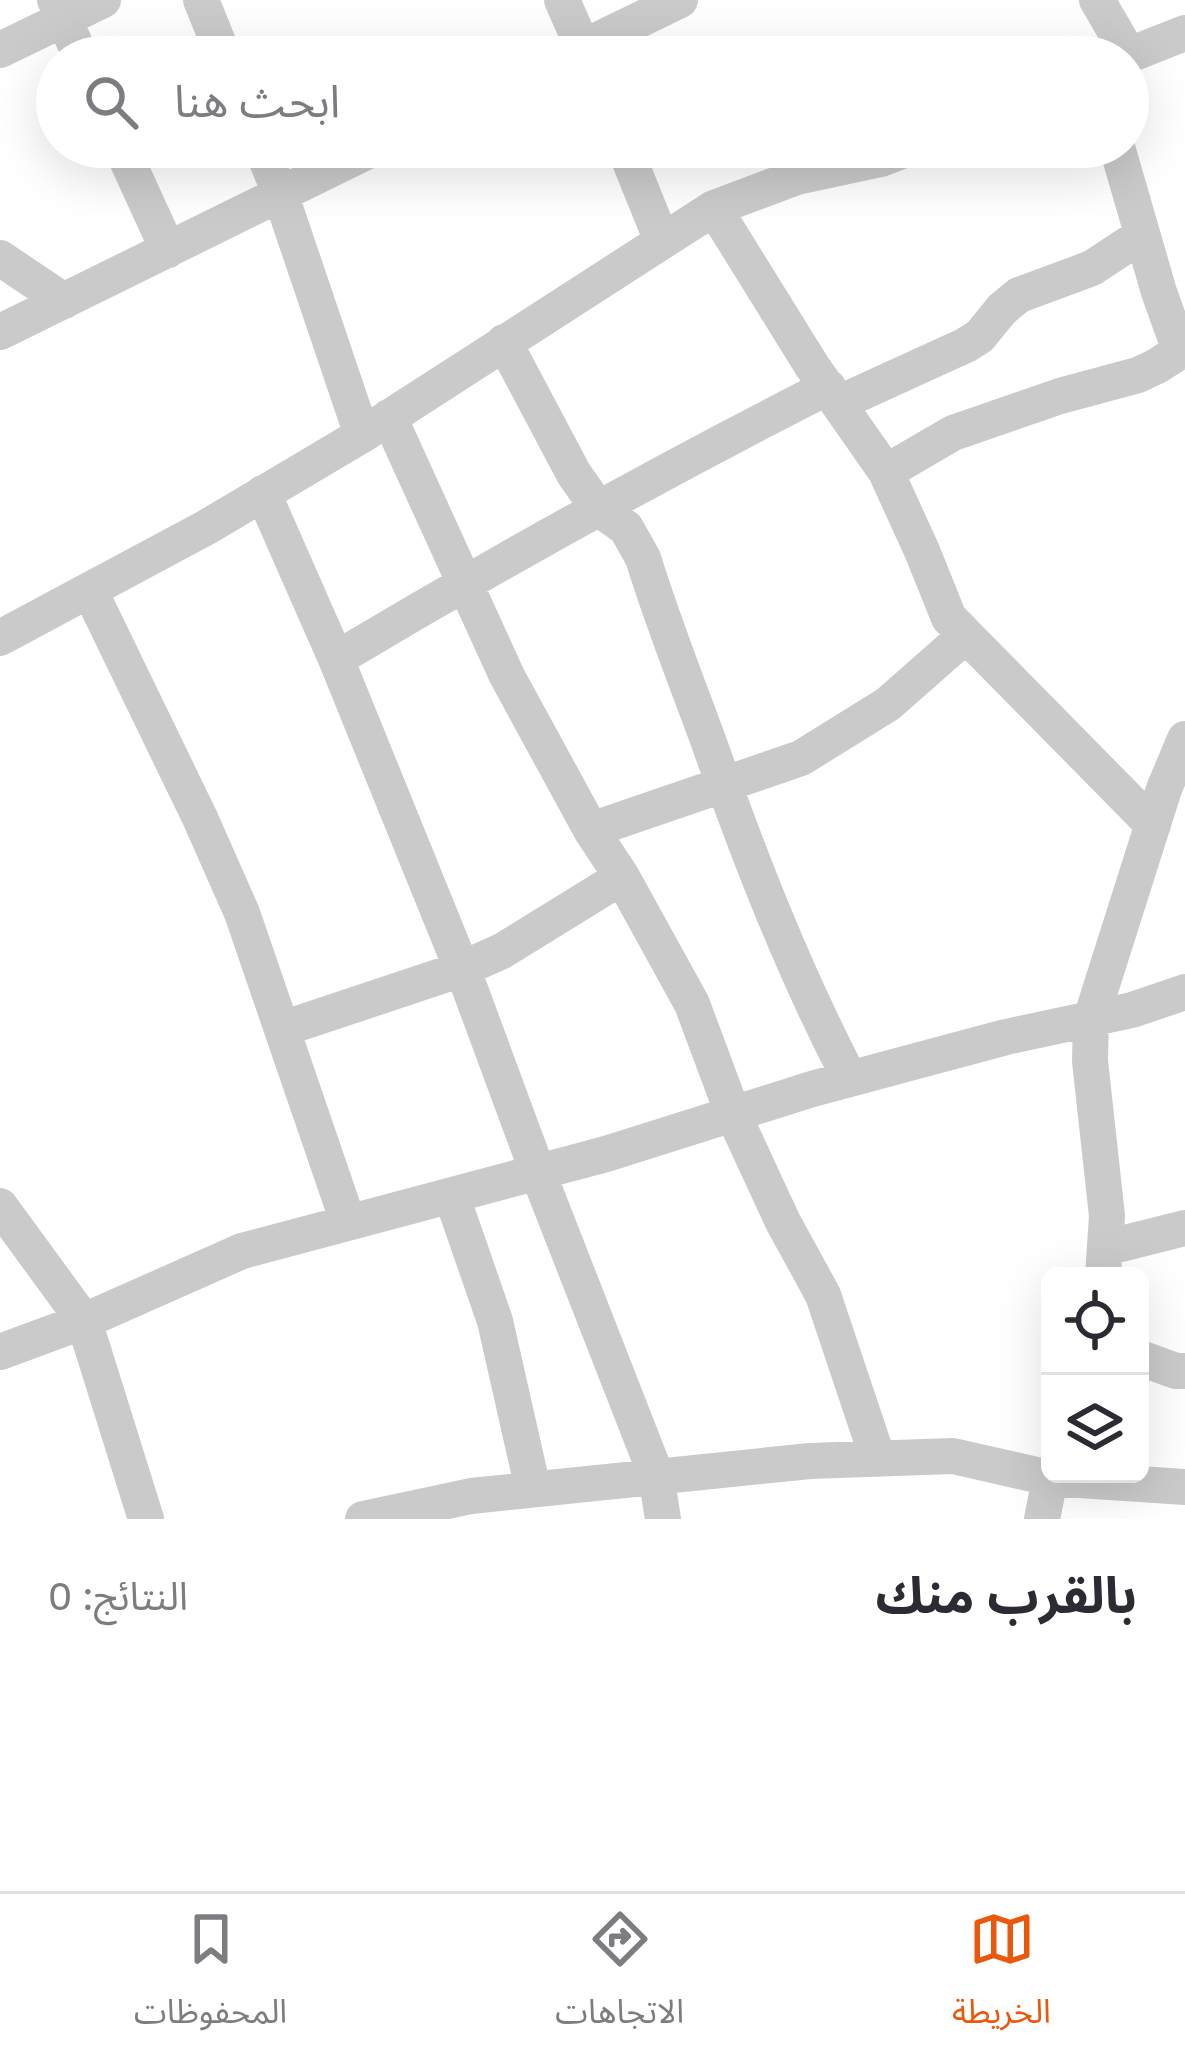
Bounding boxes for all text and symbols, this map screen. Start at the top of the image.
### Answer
search box [36,36,1149,168]
icon: search [78,69,144,135]
text: ابحث هنا [174,73,340,127]
map controls [1041,1267,1149,1483]
button: locate [1041,1267,1149,1375]
button: layers [1041,1375,1149,1483]
text: بالقرب منك [876,1563,1137,1624]
text: النتائج: 0 [48,1572,188,1619]
tab: المحفوظات [134,1906,287,2047]
tab: الاتجاهات [555,1906,684,2047]
tab: الخريطة [952,1906,1051,2047]

